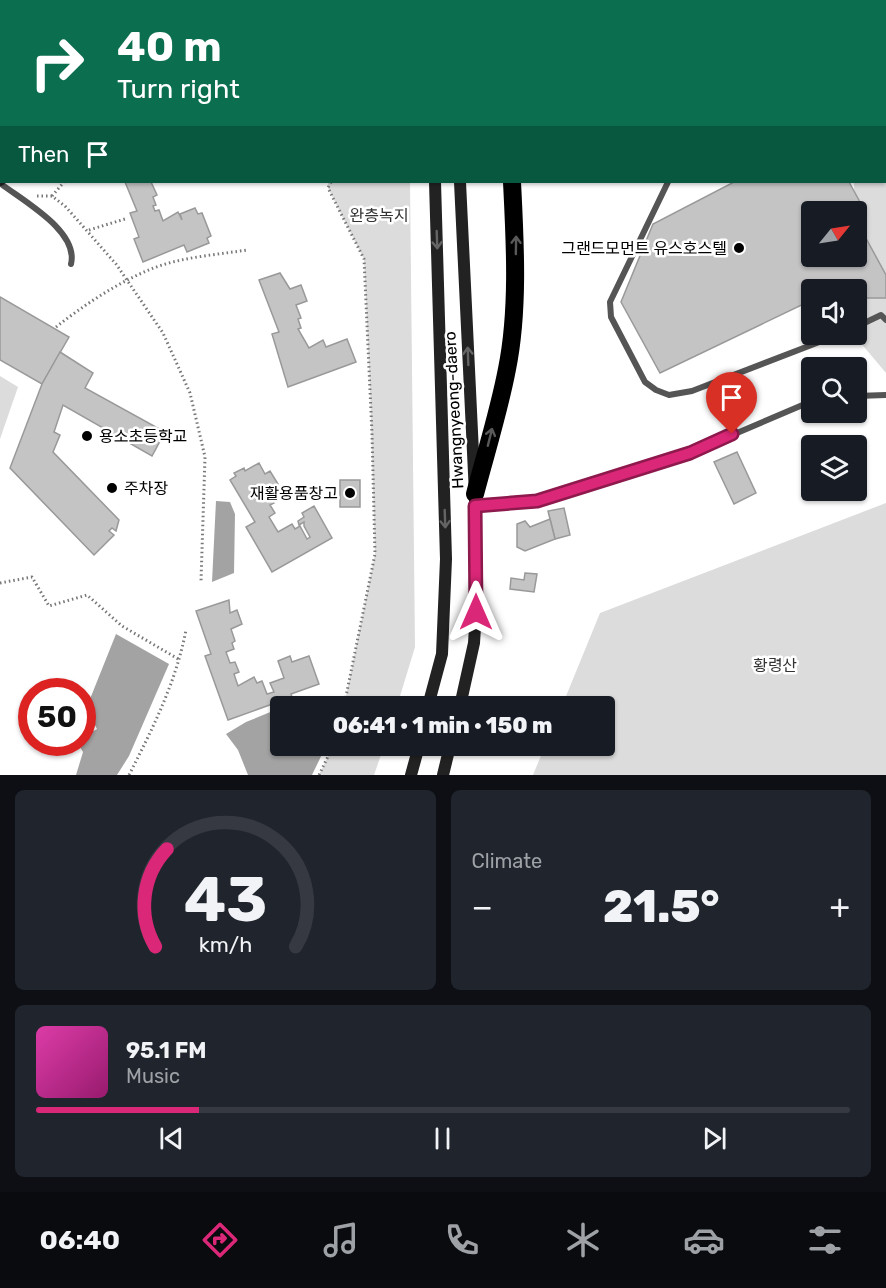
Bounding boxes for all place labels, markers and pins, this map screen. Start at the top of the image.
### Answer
place label: 그랜드모먼트 유스호스텔 [561,239,727,258]
marker: 그랜드모먼트 유스호스텔 [732,241,746,255]
pin [706,372,757,434]
place label: 용소초등학교 [99,427,187,446]
marker: 용소초등학교 [80,429,94,443]
place label: 주차장 [124,479,168,498]
marker: 주차장 [105,481,119,495]
place label: 재활용품창고 [250,484,338,503]
marker: 재활용품창고 [343,486,357,500]

